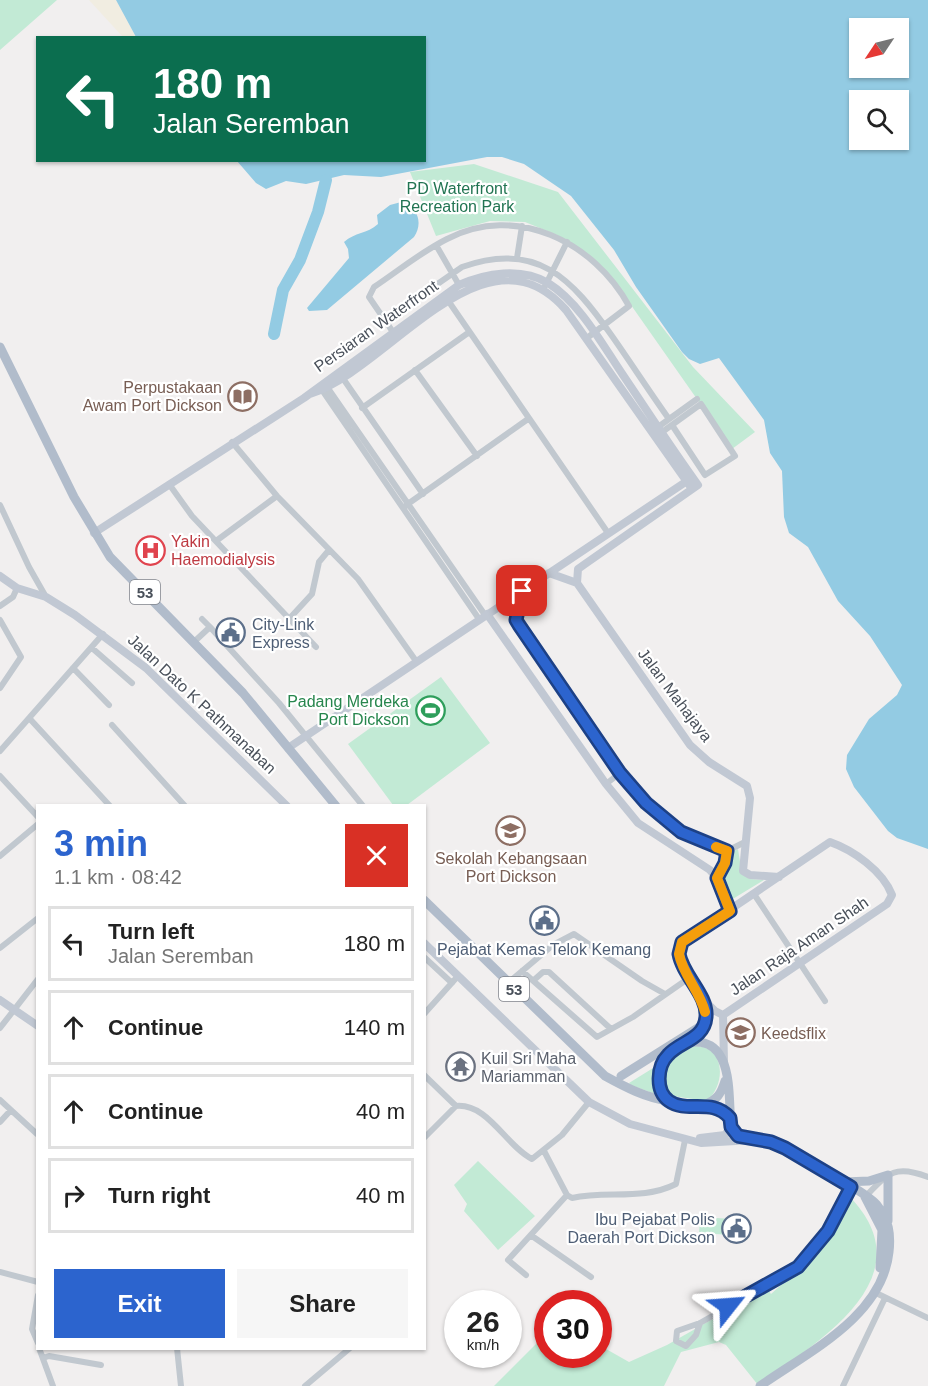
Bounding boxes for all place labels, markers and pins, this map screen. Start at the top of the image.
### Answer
place label: Perpustakaan Awam Port Dickson [83,379,222,414]
library icon: Perpustakaan Awam Port Dickson [227,380,259,412]
place label: Yakin Haemodialysis [171,533,275,568]
hospital icon: Yakin Haemodialysis [134,534,166,566]
pin [496,565,547,616]
place label: City-Link Express [252,616,315,651]
public building icon: City-Link Express [215,617,247,649]
place label: Padang Merdeka Port Dickson [287,693,409,728]
sports icon: Padang Merdeka Port Dickson [414,694,446,726]
school or university icon: Sekolah Kebangsaan Port Dickson [495,814,527,846]
place label: Sekolah Kebangsaan Port Dickson [435,850,587,885]
public building icon: Pejabat Kemas Telok Kemang [528,905,560,937]
place label: Pejabat Kemas Telok Kemang [437,941,651,958]
school or university icon: Keedsflix [724,1017,756,1049]
place label: Keedsflix [761,1025,826,1042]
place label: Kuil Sri Maha Mariamman [481,1050,576,1085]
temple icon: Kuil Sri Maha Mariamman [444,1051,476,1083]
place label: Ibu Pejabat Polis Daerah Port Dickson [567,1211,715,1246]
public building icon: Ibu Pejabat Polis Daerah Port Dickson [720,1212,752,1244]

